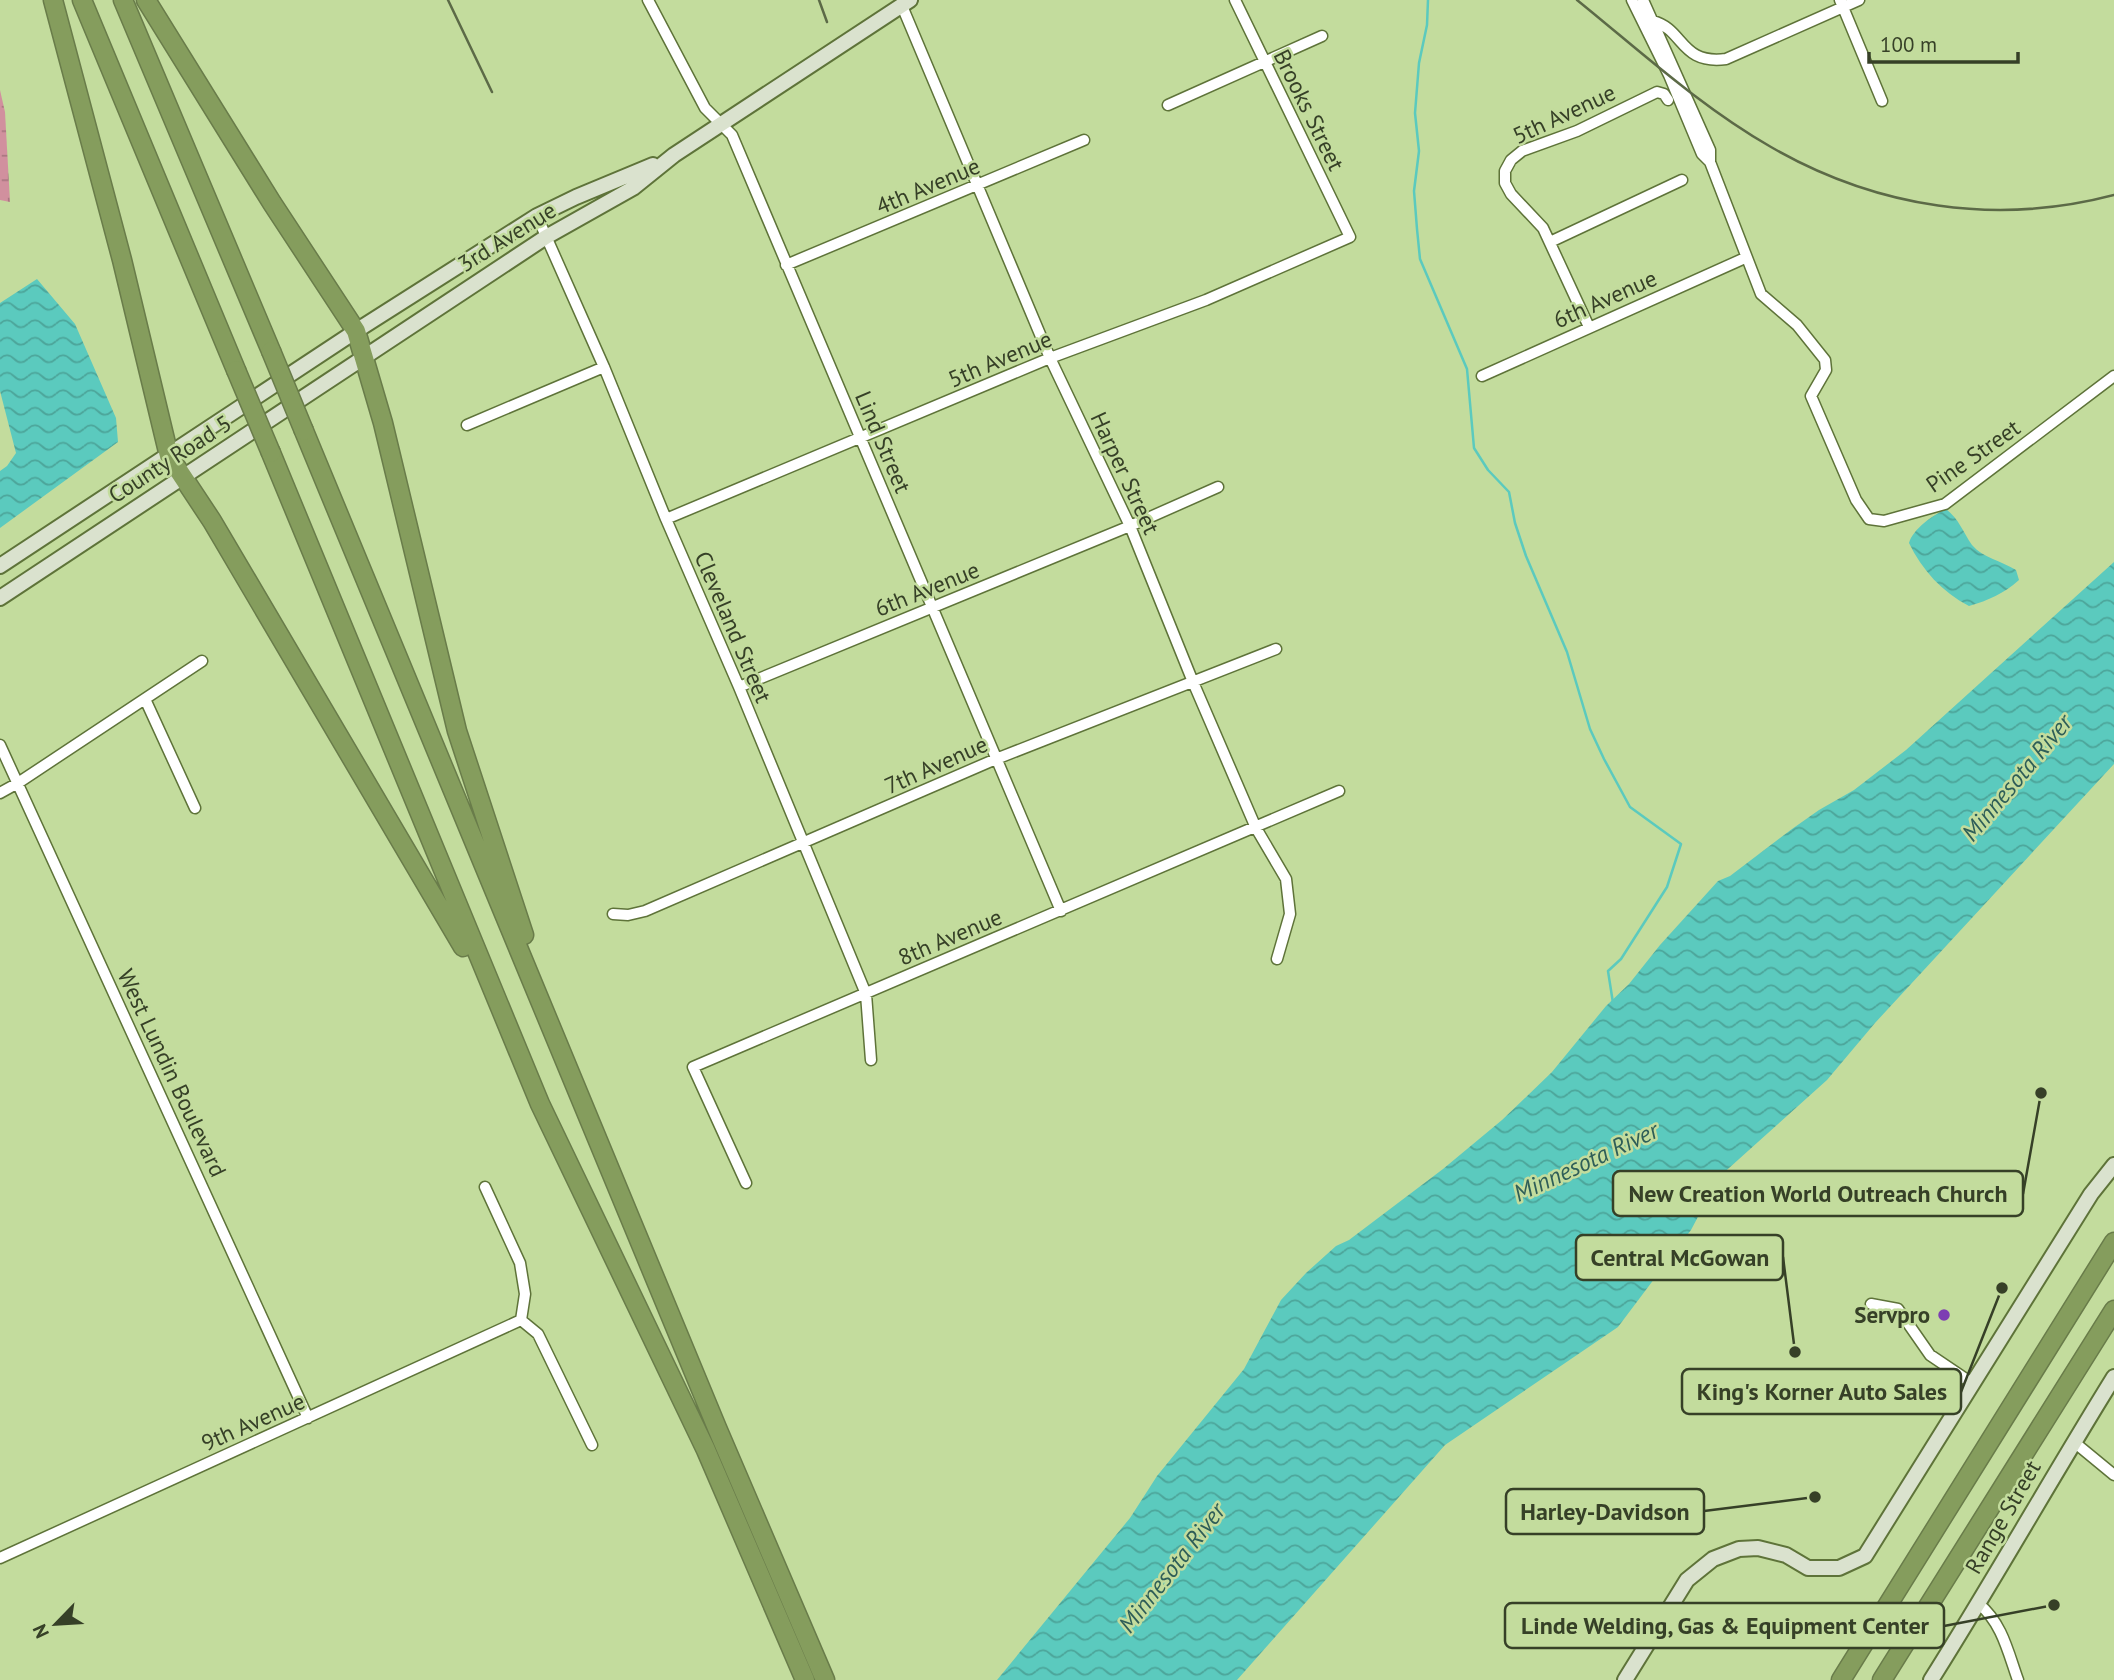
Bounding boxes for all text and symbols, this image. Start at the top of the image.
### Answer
scale bar [1869,21,2018,65]
text: 100 m [1880,31,1937,58]
street label: Brooks Street [1268,44,1351,175]
street label: 5th Avenue [1508,77,1620,150]
street label: 4th Avenue [871,151,984,220]
street label: 3rd Avenue [452,195,561,278]
street label: 6th Avenue [1549,263,1661,334]
street label: 5th Avenue [943,324,1056,393]
street label: Lind Street [849,386,918,497]
street label: Harper Street [1085,407,1166,539]
street label: County Road 5 [103,408,237,509]
street label: Pine Street [1920,413,2025,498]
street label: Cleveland Street [689,547,778,707]
street label: 6th Avenue [870,554,983,623]
water label: Minnesota River [1955,706,2080,848]
street label: 7th Avenue [880,729,992,800]
street label: 8th Avenue [893,902,1006,971]
street label: West Lundin Boulevard [112,964,233,1181]
water label: Minnesota River [1508,1114,1665,1209]
callout: New Creation World Outreach Church [1613,1171,2023,1216]
text: New Creation World Outreach Church [1628,1178,2008,1209]
callout: Central McGowan [1576,1235,1783,1280]
text: Central McGowan [1591,1242,1769,1273]
place label: Servpro [1854,1300,1930,1329]
marker: Servpro [1936,1307,1952,1323]
callout: King's Korner Auto Sales [1682,1369,1961,1414]
text: King's Korner Auto Sales [1697,1376,1947,1407]
street label: 9th Avenue [197,1386,309,1457]
street label: Range Street [1958,1455,2047,1579]
callout: Harley-Davidson [1506,1489,1704,1534]
water label: Minnesota River [1111,1495,1233,1639]
text: Harley-Davidson [1520,1496,1690,1527]
north arrow [21,1589,91,1659]
callout: Linde Welding, Gas & Equipment Center [1505,1603,1944,1648]
text: Linde Welding, Gas & Equipment Center [1521,1610,1930,1641]
text: N [27,1620,54,1642]

